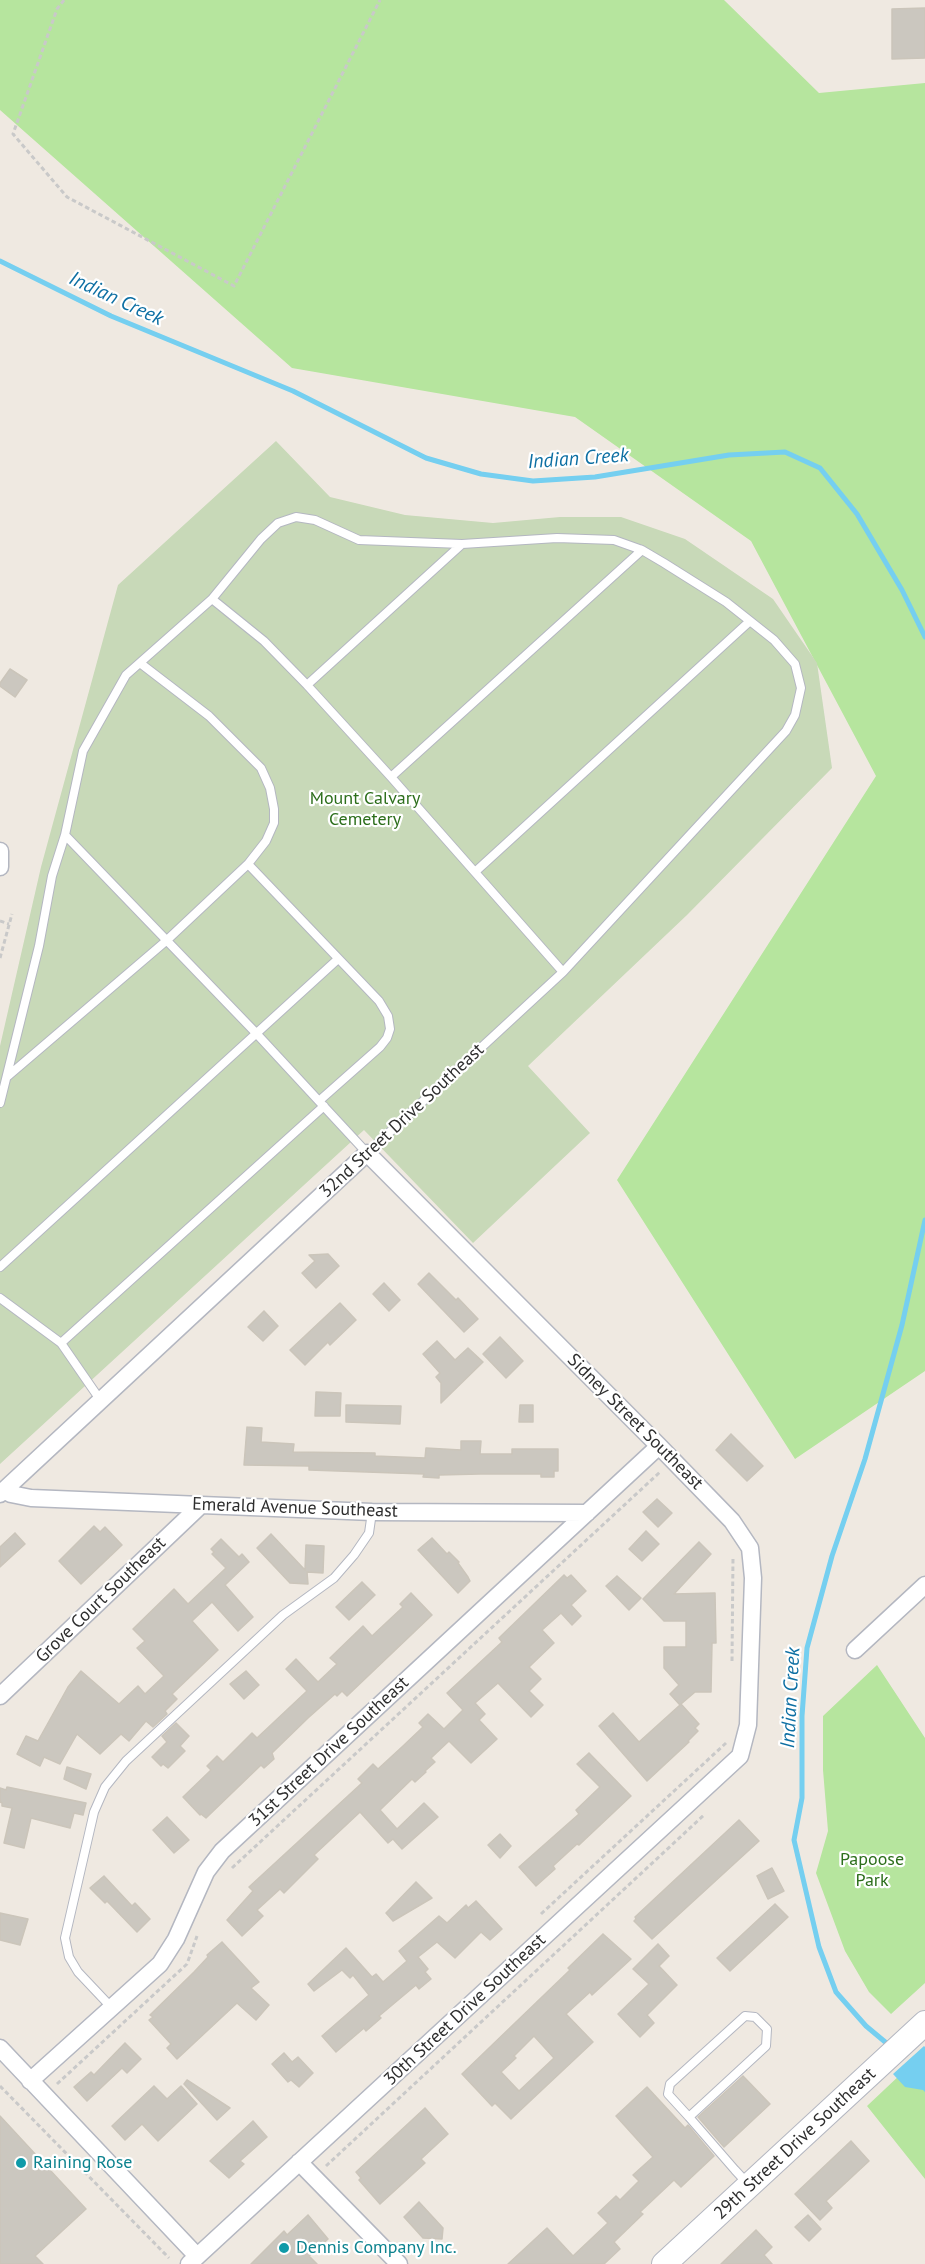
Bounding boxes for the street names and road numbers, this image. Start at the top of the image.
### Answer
street label: 32nd Street Drive Southeast [315,1039,489,1203]
street label: Sidney Street Southeast [563,1350,707,1494]
street label: Emerald Avenue Southeast [192,1494,398,1522]
street label: Grove Court Southeast [32,1532,170,1668]
street label: 31st Street Drive Southeast [245,1672,413,1832]
street label: 30th Street Drive Southeast [380,1930,550,2090]
street label: 29th Street Drive Southeast [710,2064,880,2224]

